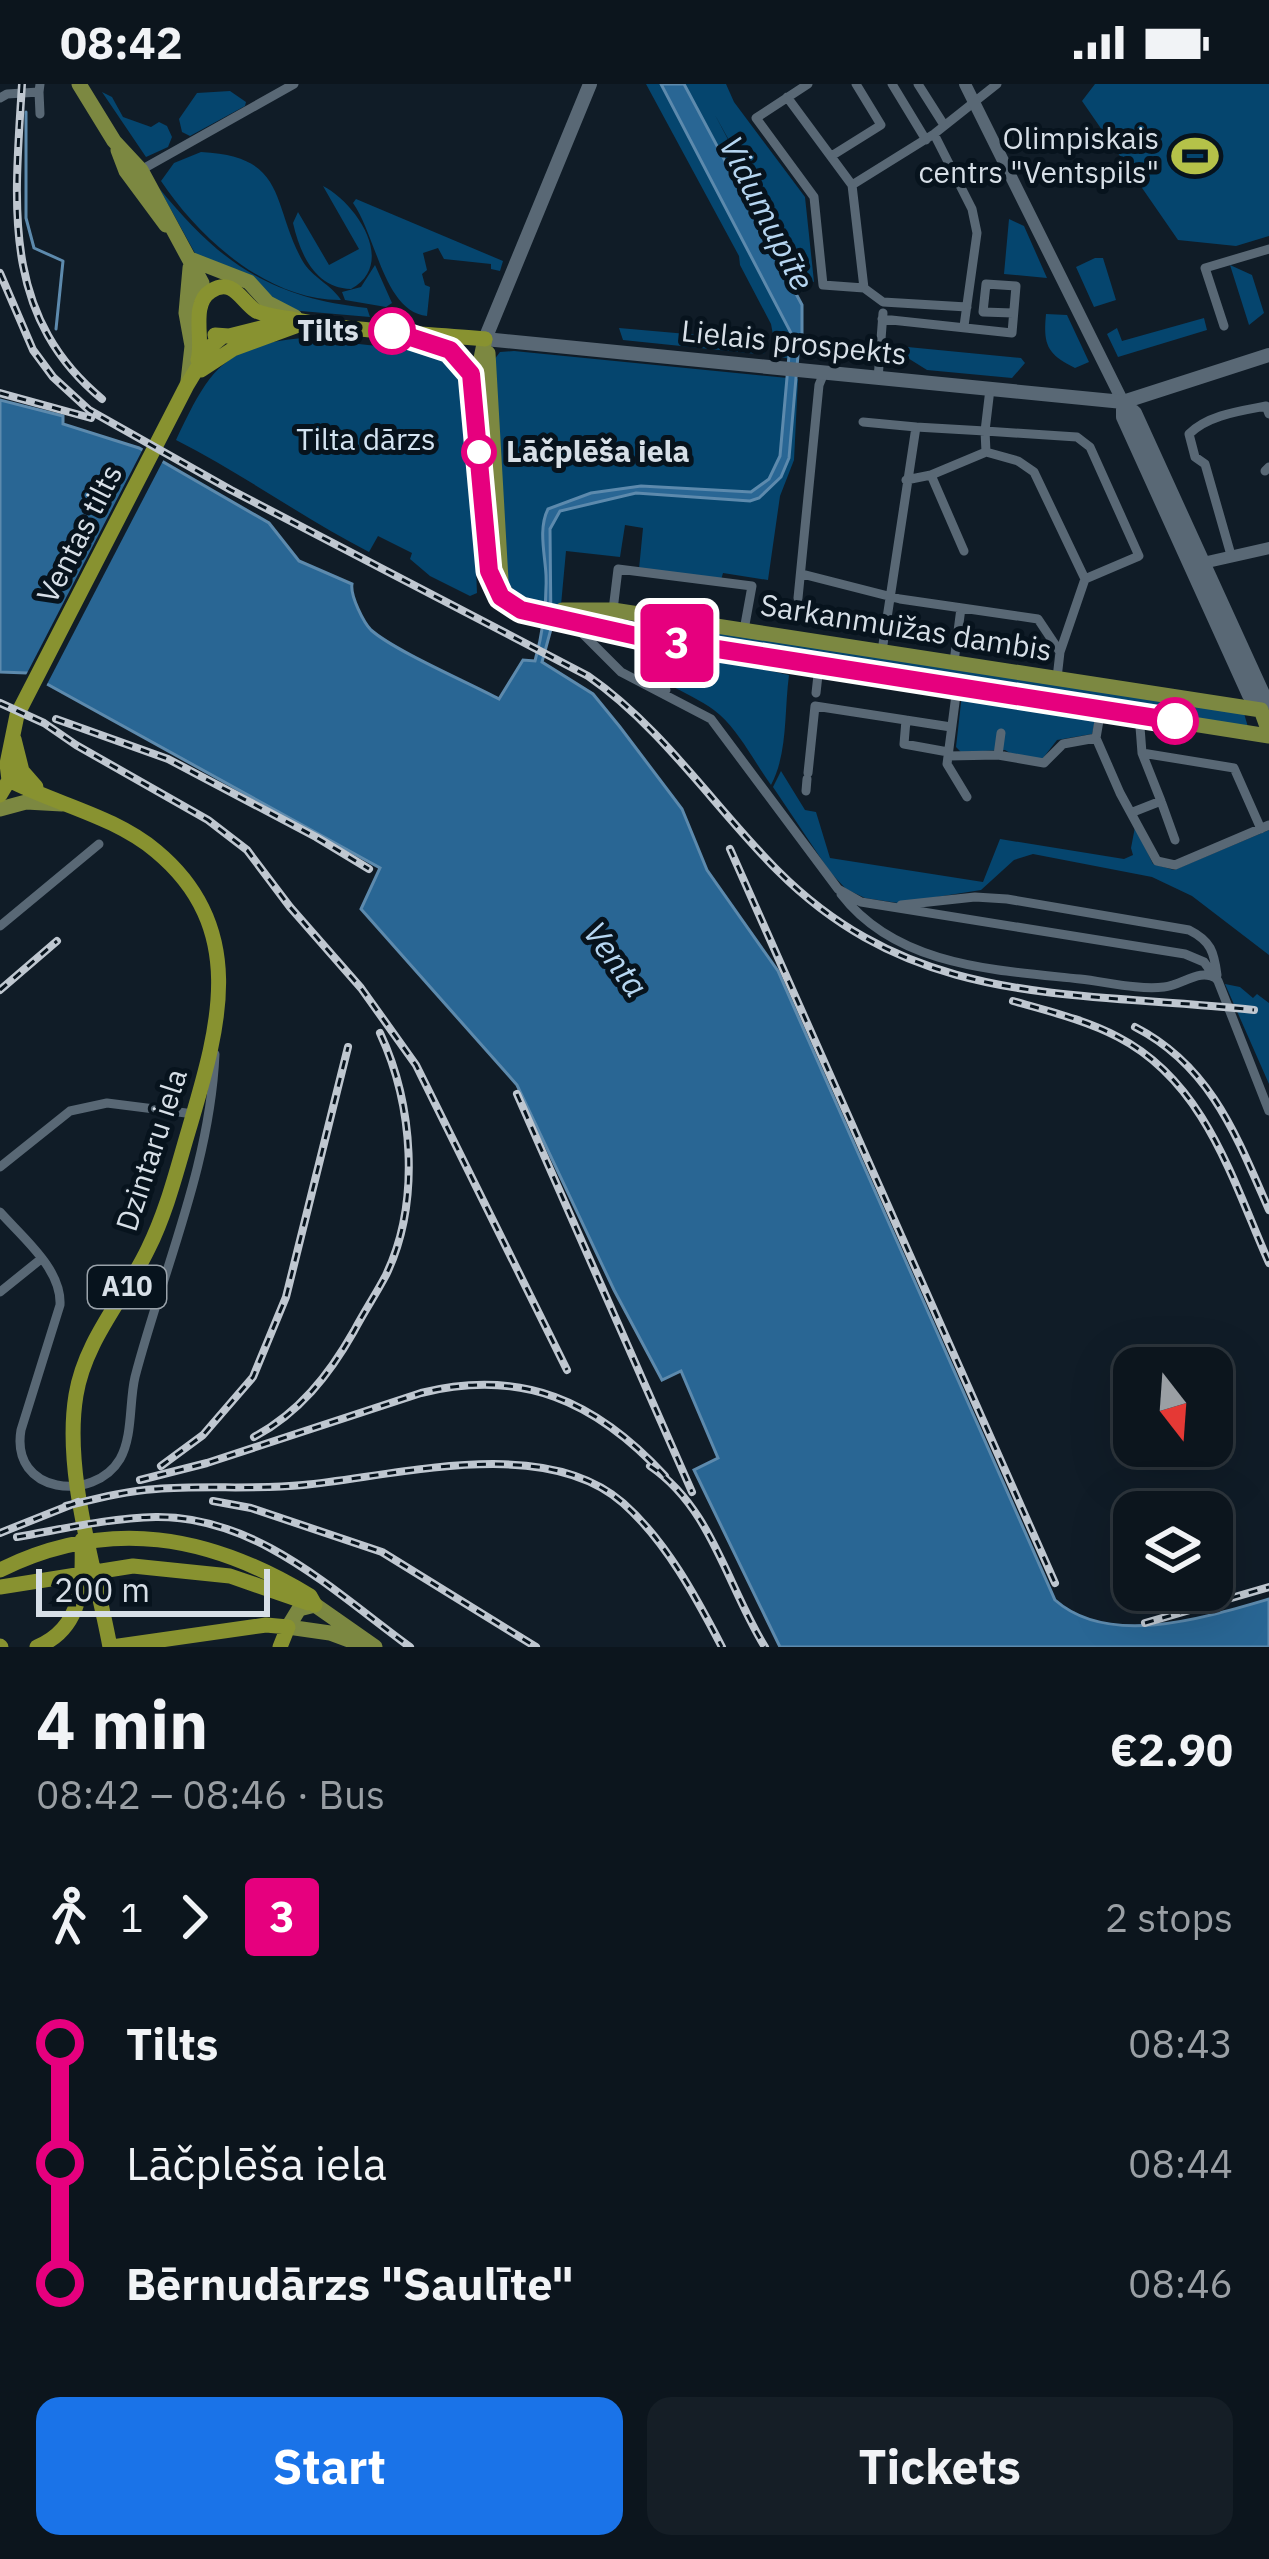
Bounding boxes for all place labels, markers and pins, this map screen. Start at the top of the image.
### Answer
place label: Olimpiskais centrs "Ventspils" [919,118,1159,191]
sports icon: Olimpiskais centrs "Ventspils" [1170,131,1220,181]
marker: Tilts [370,309,414,353]
place label: Tilts [297,310,359,349]
place label: Lāčplēša iela [506,431,690,470]
marker: Lāčplēša iela [463,436,495,468]
unlabelled marker [1153,699,1197,743]

